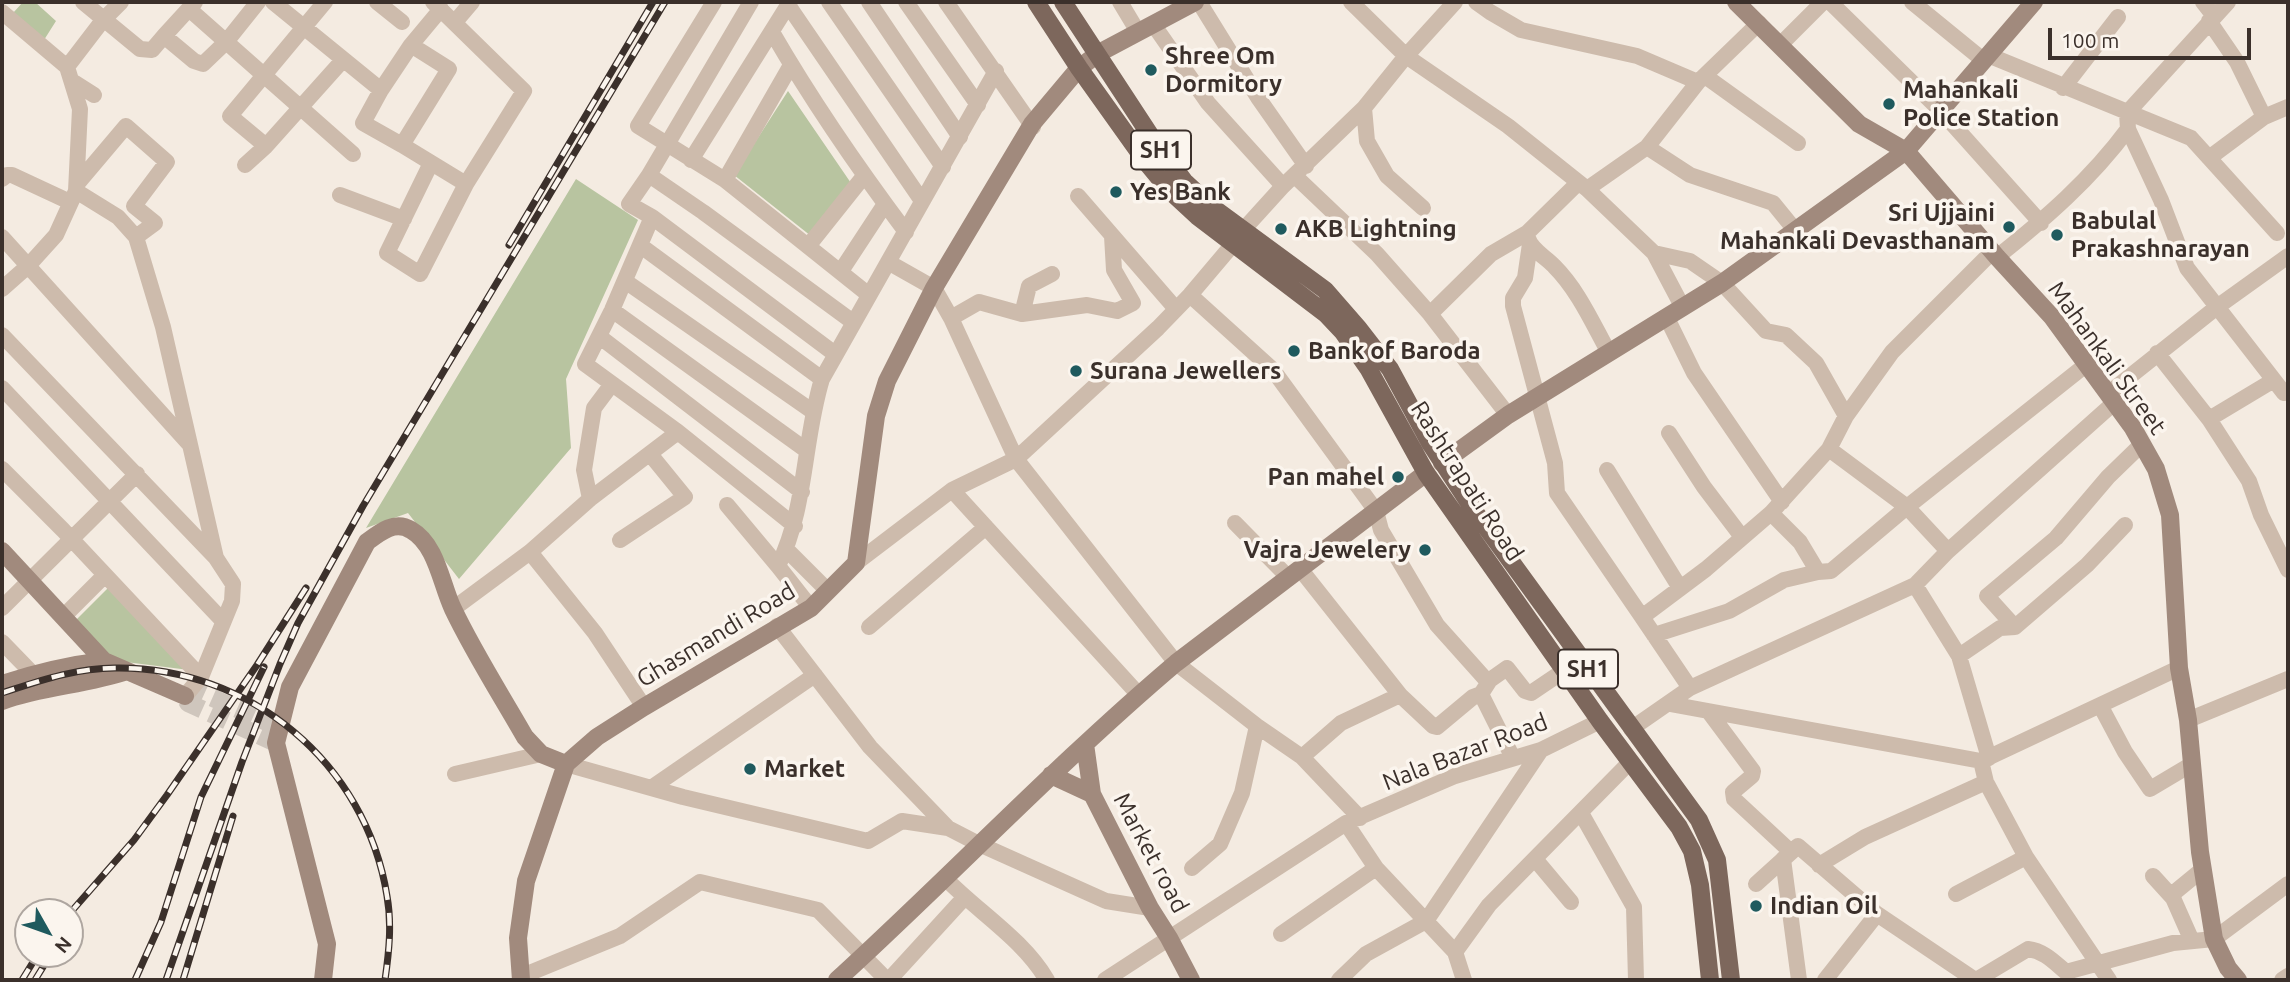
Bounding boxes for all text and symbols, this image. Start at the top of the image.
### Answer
scale bar [2052,14,2255,58]
text: 100 m [2061,28,2119,52]
place label: Shree Om Dormitory [1165,42,1282,98]
marker: Shree Om Dormitory [1143,62,1159,78]
place label: Mahankali Police Station [1903,76,2059,132]
marker: Mahankali Police Station [1881,96,1897,112]
road number: SH1 [1131,130,1191,169]
place label: Yes Bank [1130,178,1231,206]
marker: Yes Bank [1108,184,1124,200]
place label: Sri Ujjaini Mahankali Devasthanam [1720,199,1995,255]
place label: Babulal Prakashnarayan [2071,207,2250,263]
place label: AKB Lightning [1295,215,1457,243]
marker: Sri Ujjaini Mahankali Devasthanam [2001,219,2017,235]
marker: AKB Lightning [1273,221,1289,237]
marker: Babulal Prakashnarayan [2049,227,2065,243]
street label: Mahankali Street [2042,276,2172,440]
place label: Bank of Baroda [1308,337,1481,365]
marker: Bank of Baroda [1286,343,1302,359]
place label: Surana Jewellers [1090,357,1281,385]
marker: Surana Jewellers [1068,363,1084,379]
street label: Rashtrapati Road [1405,396,1529,566]
place label: Pan mahel [1268,463,1384,491]
marker: Pan mahel [1390,469,1406,485]
place label: Vajra Jewelery [1243,536,1411,564]
marker: Vajra Jewelery [1417,542,1433,558]
street label: Ghasmandi Road [632,576,800,694]
road number: SH1 [1558,650,1618,688]
street label: Nala Bazar Road [1378,707,1552,797]
place label: Market [764,755,845,783]
marker: Market [742,761,758,777]
street label: Market road [1107,788,1195,918]
place label: Indian Oil [1770,892,1878,920]
north arrow [14,898,84,968]
marker: Indian Oil [1748,898,1764,914]
text: N [51,933,77,958]

